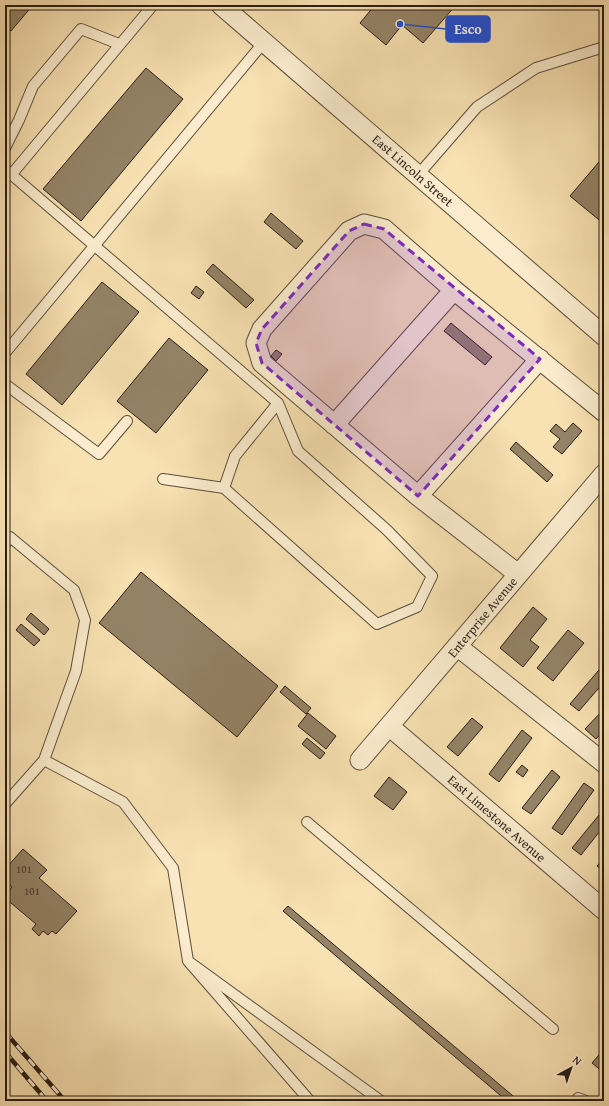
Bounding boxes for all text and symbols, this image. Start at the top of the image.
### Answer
callout: Esco [446,16,490,42]
text: Esco [454,19,482,39]
street label: East Lincoln Street [368,130,458,211]
street label: Enterprise Avenue [443,573,522,662]
street label: East Limestone Avenue [443,770,550,866]
house number: 101 [16,861,32,877]
house number: 101 [24,883,40,899]
north arrow [551,1048,591,1088]
text: N [569,1052,586,1069]

